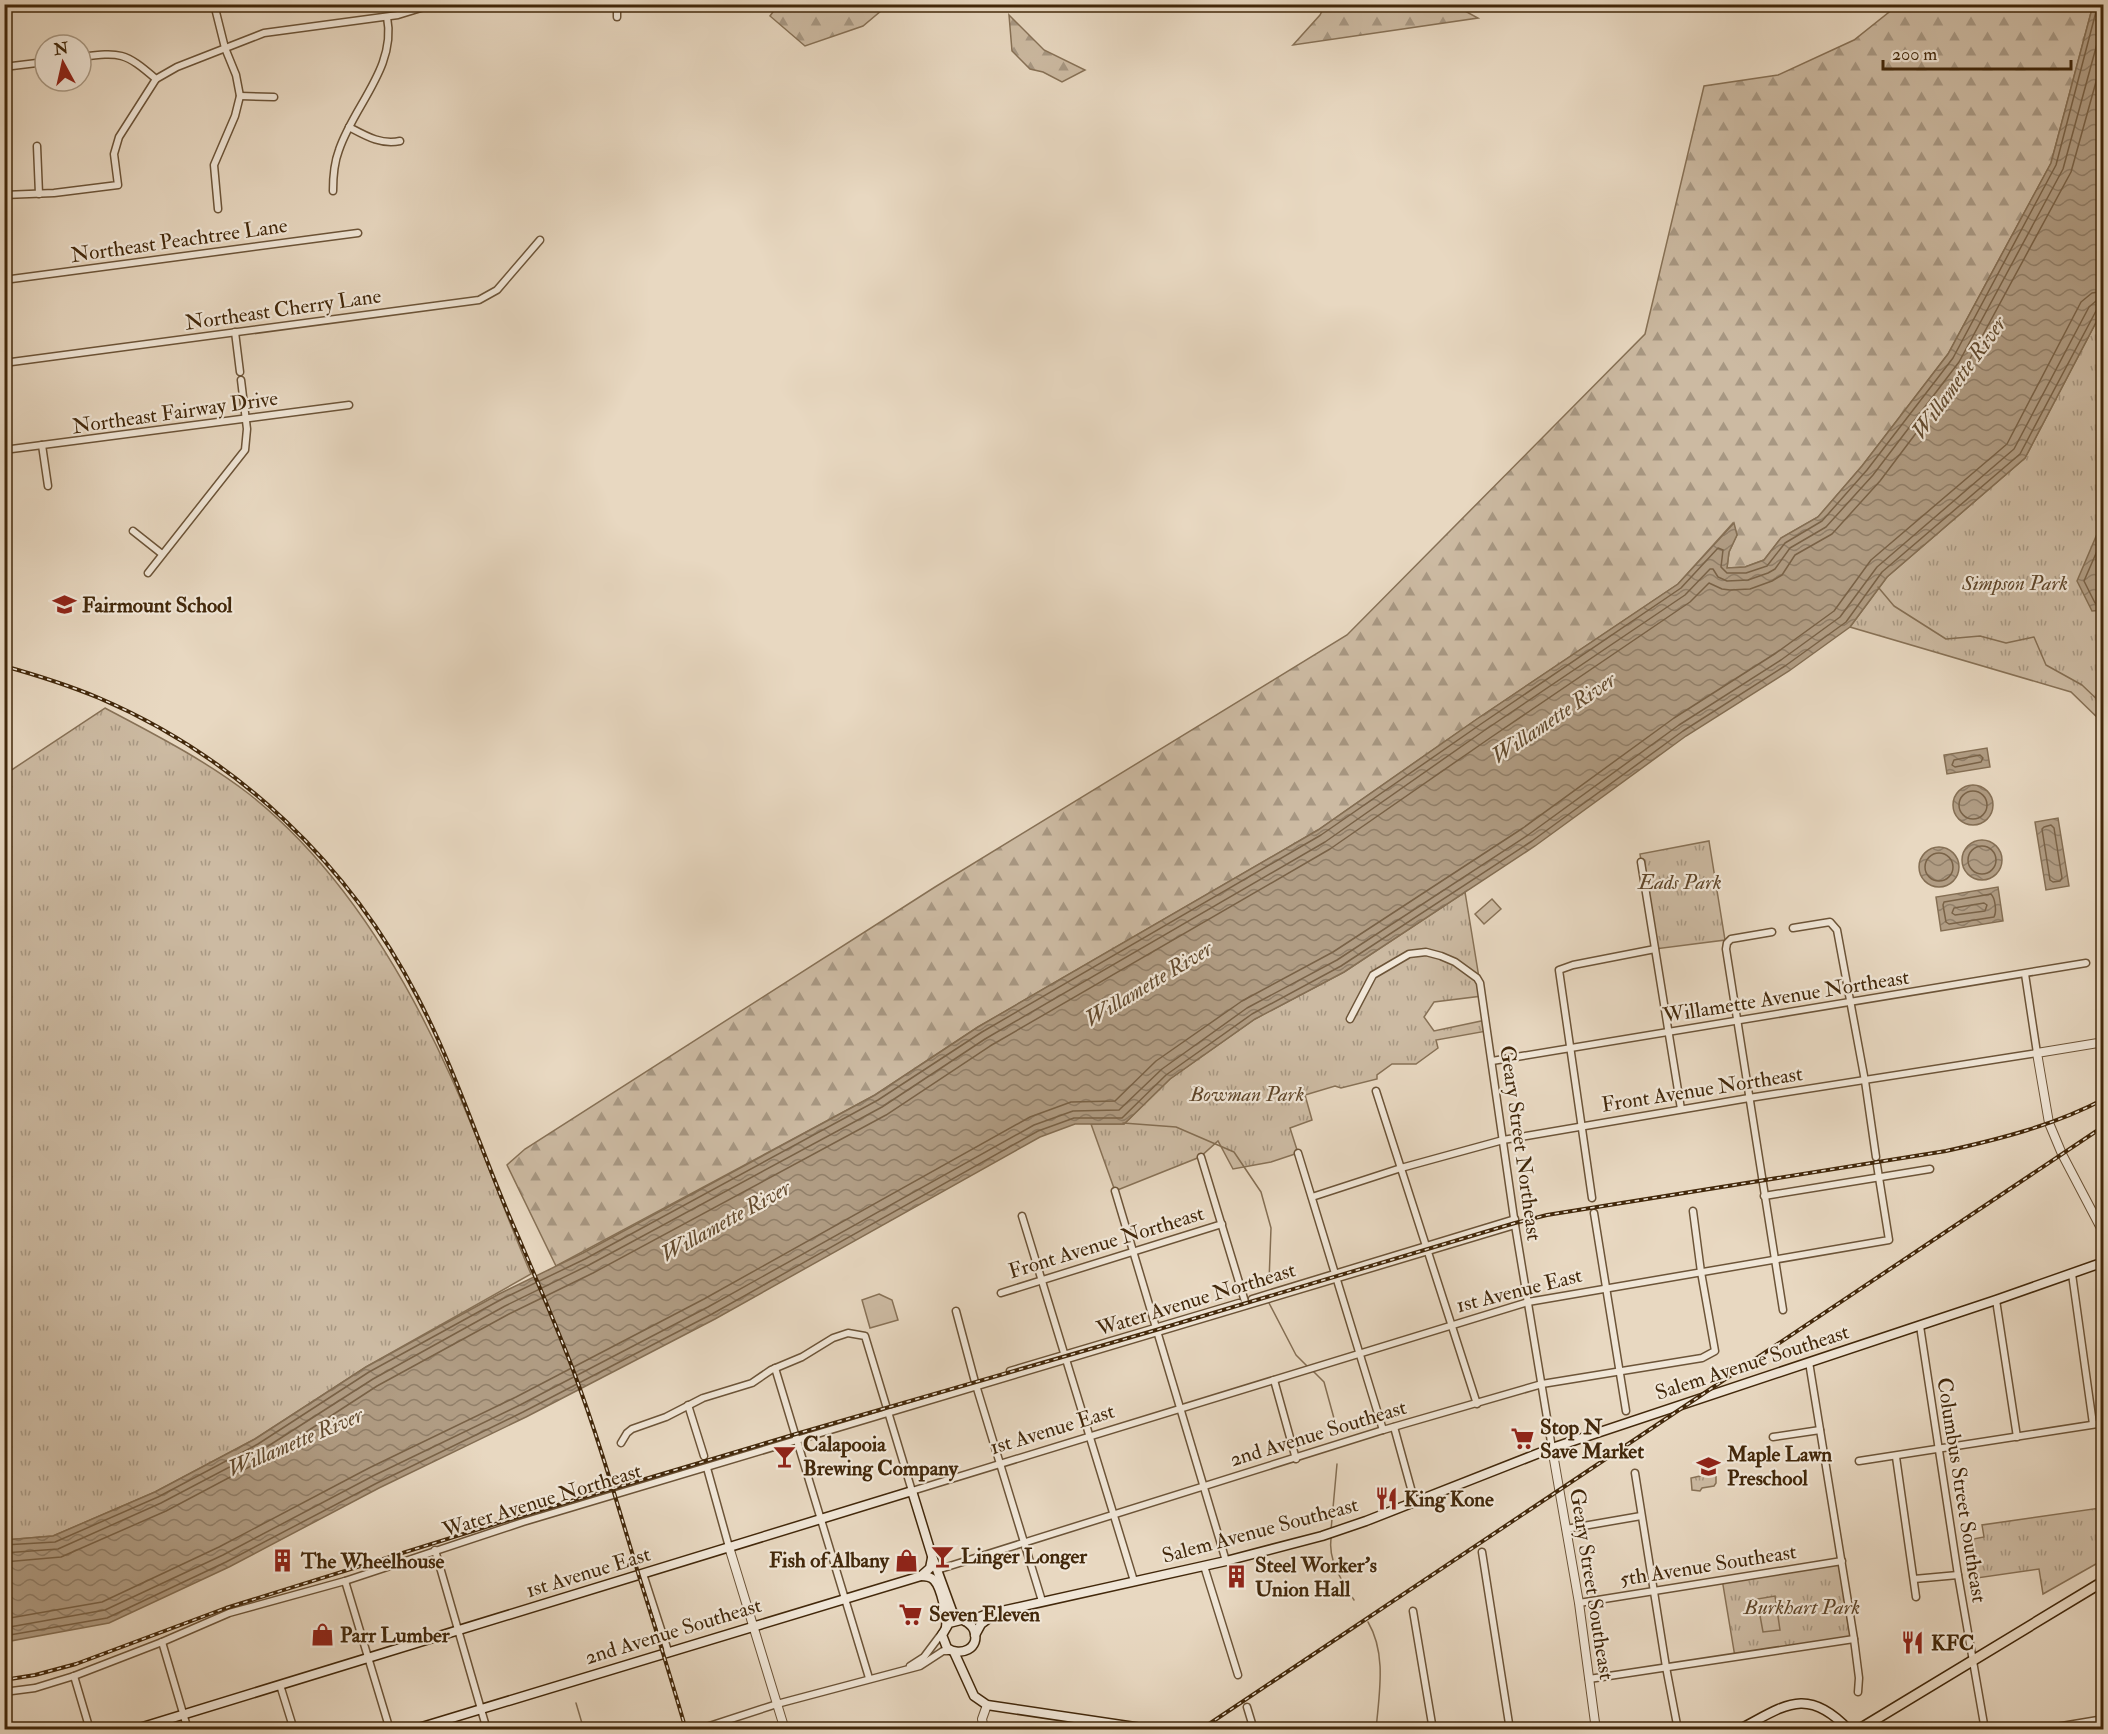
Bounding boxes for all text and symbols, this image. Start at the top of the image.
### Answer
north arrow [33,33,93,93]
scale bar [1883,33,2070,71]
text: N [52,38,70,60]
text: 200 m [1892,43,1937,66]
street label: Northeast Peachtree Lane [69,212,289,269]
street label: Northeast Cherry Lane [183,282,383,337]
water label: Willamette River [1905,309,2014,444]
street label: Northeast Fairway Drive [70,385,280,440]
park label: Simpson Park [1961,570,2068,597]
school or university icon: Fairmount School [51,592,77,618]
place label: Fairmount School [82,592,233,619]
water label: Willamette River [1486,665,1623,770]
park label: Eads Park [1636,869,1722,896]
water label: Willamette River [1079,934,1219,1033]
street label: Willamette Avenue Northeast [1660,964,1911,1029]
street label: Geary Street Northeast [1493,1044,1548,1243]
street label: Front Avenue Northeast [1600,1060,1805,1119]
park label: Bowman Park [1189,1081,1304,1108]
water label: Willamette River [655,1173,797,1268]
street label: Front Avenue Northeast [1005,1200,1207,1285]
street label: Water Avenue Northeast [1092,1256,1299,1343]
street label: 1st Avenue East [1453,1262,1585,1319]
street label: Salem Avenue Southeast [1652,1318,1853,1407]
street label: Columbus Street Southeast [1930,1376,1993,1605]
street label: 2nd Avenue Southeast [1227,1394,1410,1473]
street label: 1st Avenue East [987,1398,1118,1461]
water label: Willamette River [223,1400,369,1483]
place label: Stop N Save Market [1540,1414,1644,1465]
supermarket icon: Stop N Save Market [1509,1426,1535,1452]
place label: Calapooia Brewing Company [803,1431,959,1482]
place label: Maple Lawn Preschool [1726,1441,1832,1492]
bar icon: Calapooia Brewing Company [772,1443,798,1469]
school or university icon: Maple Lawn Preschool [1696,1453,1722,1479]
street label: Water Avenue Northeast [438,1457,645,1544]
restaurant icon: King Kone [1373,1486,1399,1512]
place label: King Kone [1404,1486,1494,1513]
street label: Geary Street Southeast [1563,1486,1620,1682]
street label: Salem Avenue Southeast [1159,1491,1361,1570]
street label: 5th Avenue Southeast [1618,1538,1799,1593]
street label: 1st Avenue East [523,1541,654,1604]
bar icon: Linger Longer [930,1543,956,1569]
place label: Linger Longer [961,1543,1088,1570]
place label: Fish of Albany [769,1547,890,1574]
shop icon: Fish of Albany [894,1547,920,1573]
building icon: The Wheelhouse [270,1548,296,1574]
place label: The Wheelhouse [300,1548,445,1575]
place label: Steel Worker's Union Hall [1255,1552,1377,1603]
building icon: Steel Worker's Union Hall [1224,1564,1250,1590]
street label: 2nd Avenue Southeast [582,1592,765,1671]
park label: Burkhart Park [1743,1594,1860,1621]
supermarket icon: Seven Eleven [898,1601,924,1627]
place label: Seven Eleven [929,1601,1040,1628]
shop icon: Parr Lumber [309,1622,335,1648]
place label: Parr Lumber [340,1622,451,1649]
restaurant icon: KFC [1900,1630,1926,1656]
place label: KFC [1931,1630,1974,1657]

